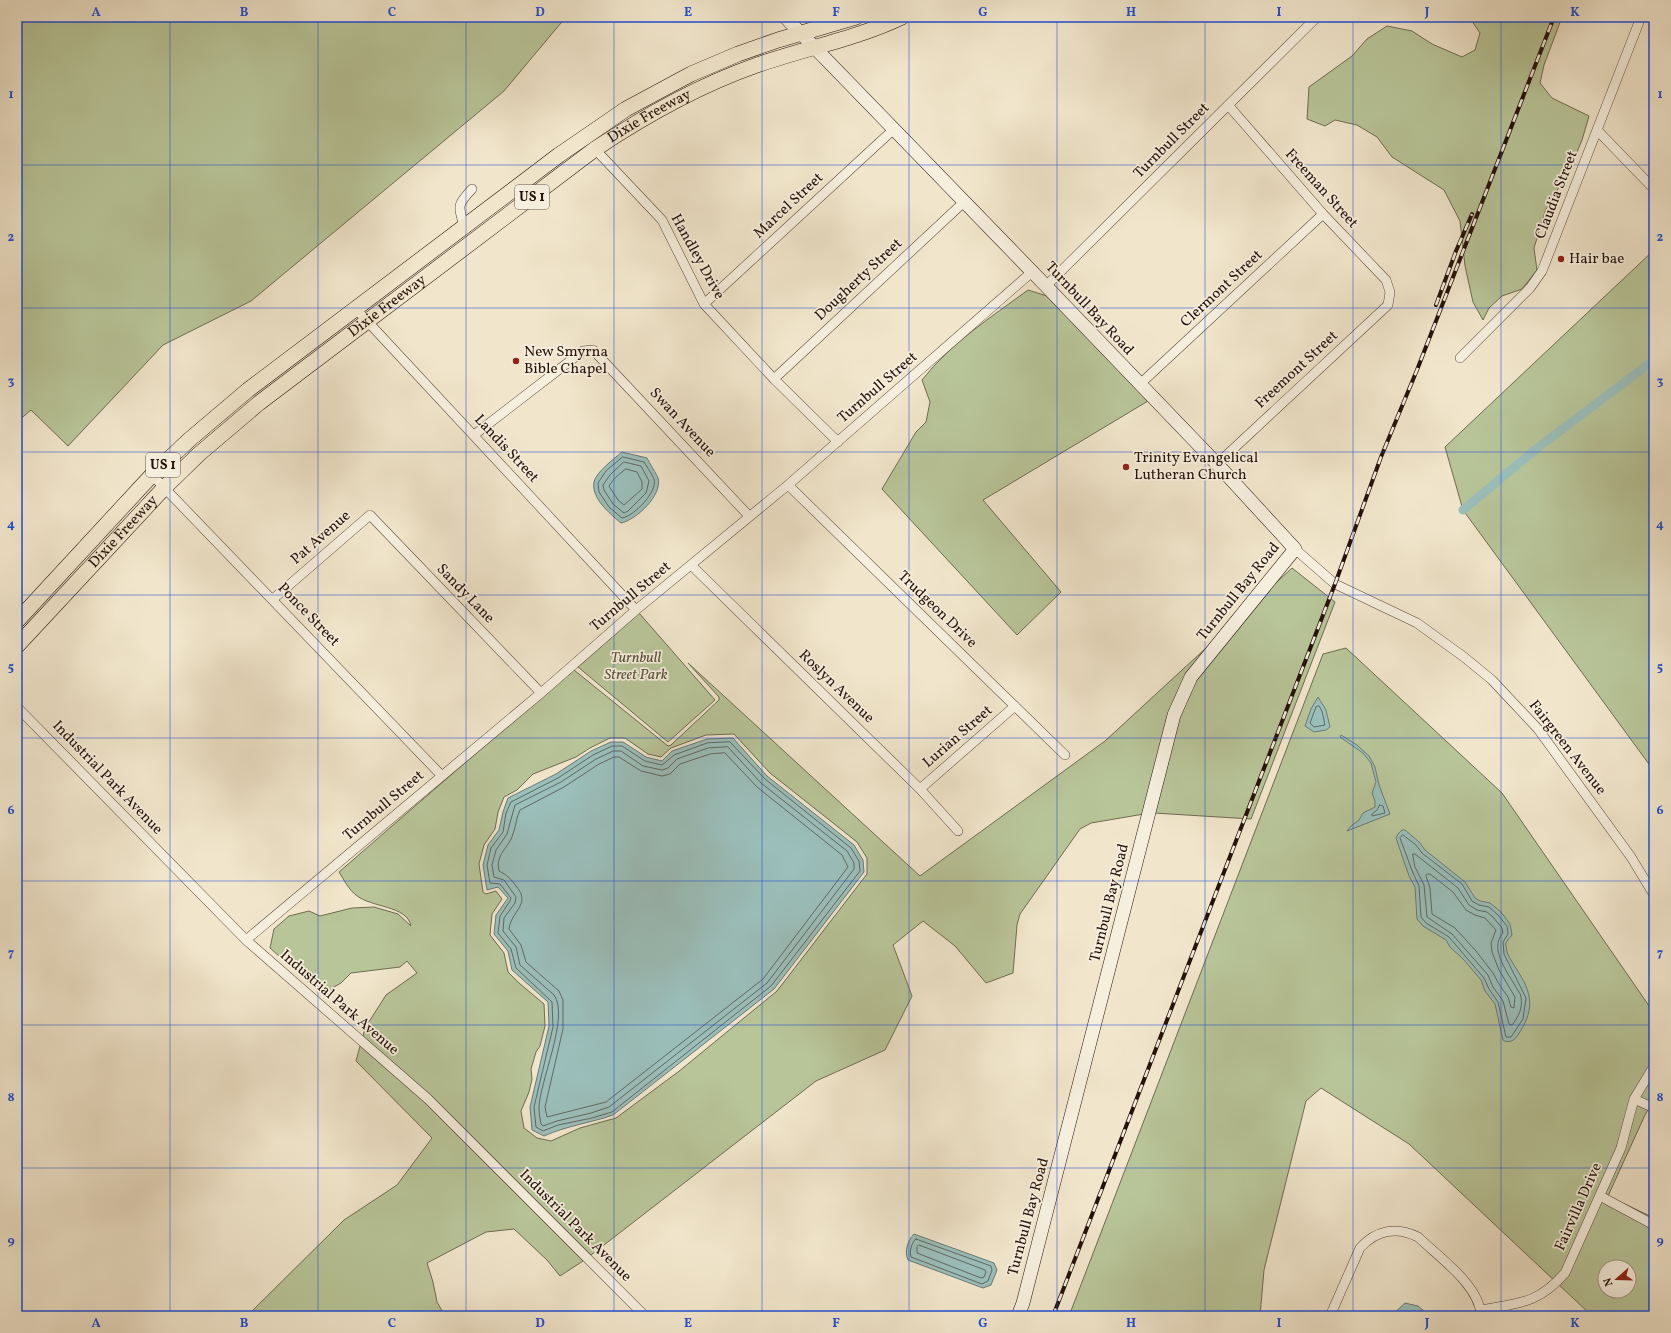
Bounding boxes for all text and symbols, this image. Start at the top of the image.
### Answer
text: A [91,4,101,22]
text: B [240,4,249,22]
text: C [388,4,396,22]
text: D [535,4,545,22]
text: E [684,4,692,22]
text: F [832,4,840,22]
text: G [978,4,988,22]
text: H [1126,4,1136,22]
text: I [1277,4,1282,22]
text: J [1424,4,1430,22]
text: K [1570,4,1580,22]
street label: Dixie Freeway [603,84,695,149]
text: 1 [8,86,14,104]
text: 1 [1657,86,1663,104]
street label: Turnbull Street [1129,98,1215,184]
street label: Freeman Street [1280,145,1362,233]
street label: Claudia Street [1531,148,1583,242]
street label: Marcel Street [750,168,828,244]
road number: US 1 [515,185,549,209]
street label: Handley Drive [665,210,729,304]
text: 2 [8,229,15,247]
text: 2 [1657,229,1664,247]
street label: Dougherty Street [811,234,907,326]
street label: Clermont Street [1176,245,1268,333]
place label: Hair bae [1569,249,1624,270]
marker: Hair bae [1556,254,1566,264]
street label: Turnbull Bay Road [1040,257,1138,361]
street label: Dixie Freeway [344,270,431,343]
street label: Freemont Street [1251,326,1343,414]
place label: New Smyrna Bible Chapel [524,342,608,380]
street label: Turnbull Street [833,347,923,429]
marker: New Smyrna Bible Chapel [511,356,521,366]
text: 3 [8,373,15,391]
text: 3 [1657,373,1664,391]
street label: Swan Avenue [644,384,720,462]
street label: Landis Street [469,410,543,488]
place label: Trinity Evangelical Lutheran Church [1134,448,1258,486]
road number: US 1 [146,453,180,477]
marker: Trinity Evangelical Lutheran Church [1121,462,1131,472]
street label: Dixie Freeway [84,491,163,573]
street label: Pat Avenue [286,506,356,570]
text: 4 [7,516,15,534]
text: 4 [1656,516,1664,534]
street label: Turnbull Bay Road [1193,538,1285,646]
street label: Turnbull Street [586,557,676,637]
street label: Sandy Lane [431,559,499,629]
street label: Trudgeon Drive [893,567,981,653]
street label: Ponce Street [272,578,344,652]
street label: Roslyn Avenue [793,645,879,729]
park label: Turnbull Street Park [604,648,668,686]
text: 5 [8,659,14,677]
text: 5 [1657,659,1663,677]
street label: Fairgreen Avenue [1523,696,1611,800]
street label: Lurian Street [919,701,997,773]
street label: Industrial Park Avenue [47,716,167,840]
street label: Turnbull Street [339,766,429,846]
text: 6 [7,802,15,820]
text: 6 [1656,802,1664,820]
street label: Turnbull Bay Road [1085,842,1135,964]
text: 7 [8,945,14,963]
street label: Industrial Park Avenue [275,945,403,1061]
text: 7 [1657,945,1663,963]
text: 8 [7,1089,15,1107]
text: 8 [1656,1089,1664,1107]
street label: Turnbull Bay Road [1003,1156,1055,1278]
street label: Fairvilla Drive [1550,1160,1608,1254]
street label: Industrial Park Avenue [514,1165,636,1287]
text: 9 [7,1232,15,1250]
text: 9 [1656,1232,1664,1250]
north arrow [1597,1259,1637,1299]
text: N [1601,1276,1617,1288]
text: A [91,1315,101,1333]
text: B [240,1315,249,1333]
text: C [388,1315,396,1333]
text: D [535,1315,545,1333]
text: E [684,1315,692,1333]
text: F [832,1315,840,1333]
text: G [978,1315,988,1333]
text: H [1126,1315,1136,1333]
text: I [1277,1315,1282,1333]
text: J [1424,1315,1430,1333]
text: K [1570,1315,1580,1333]

